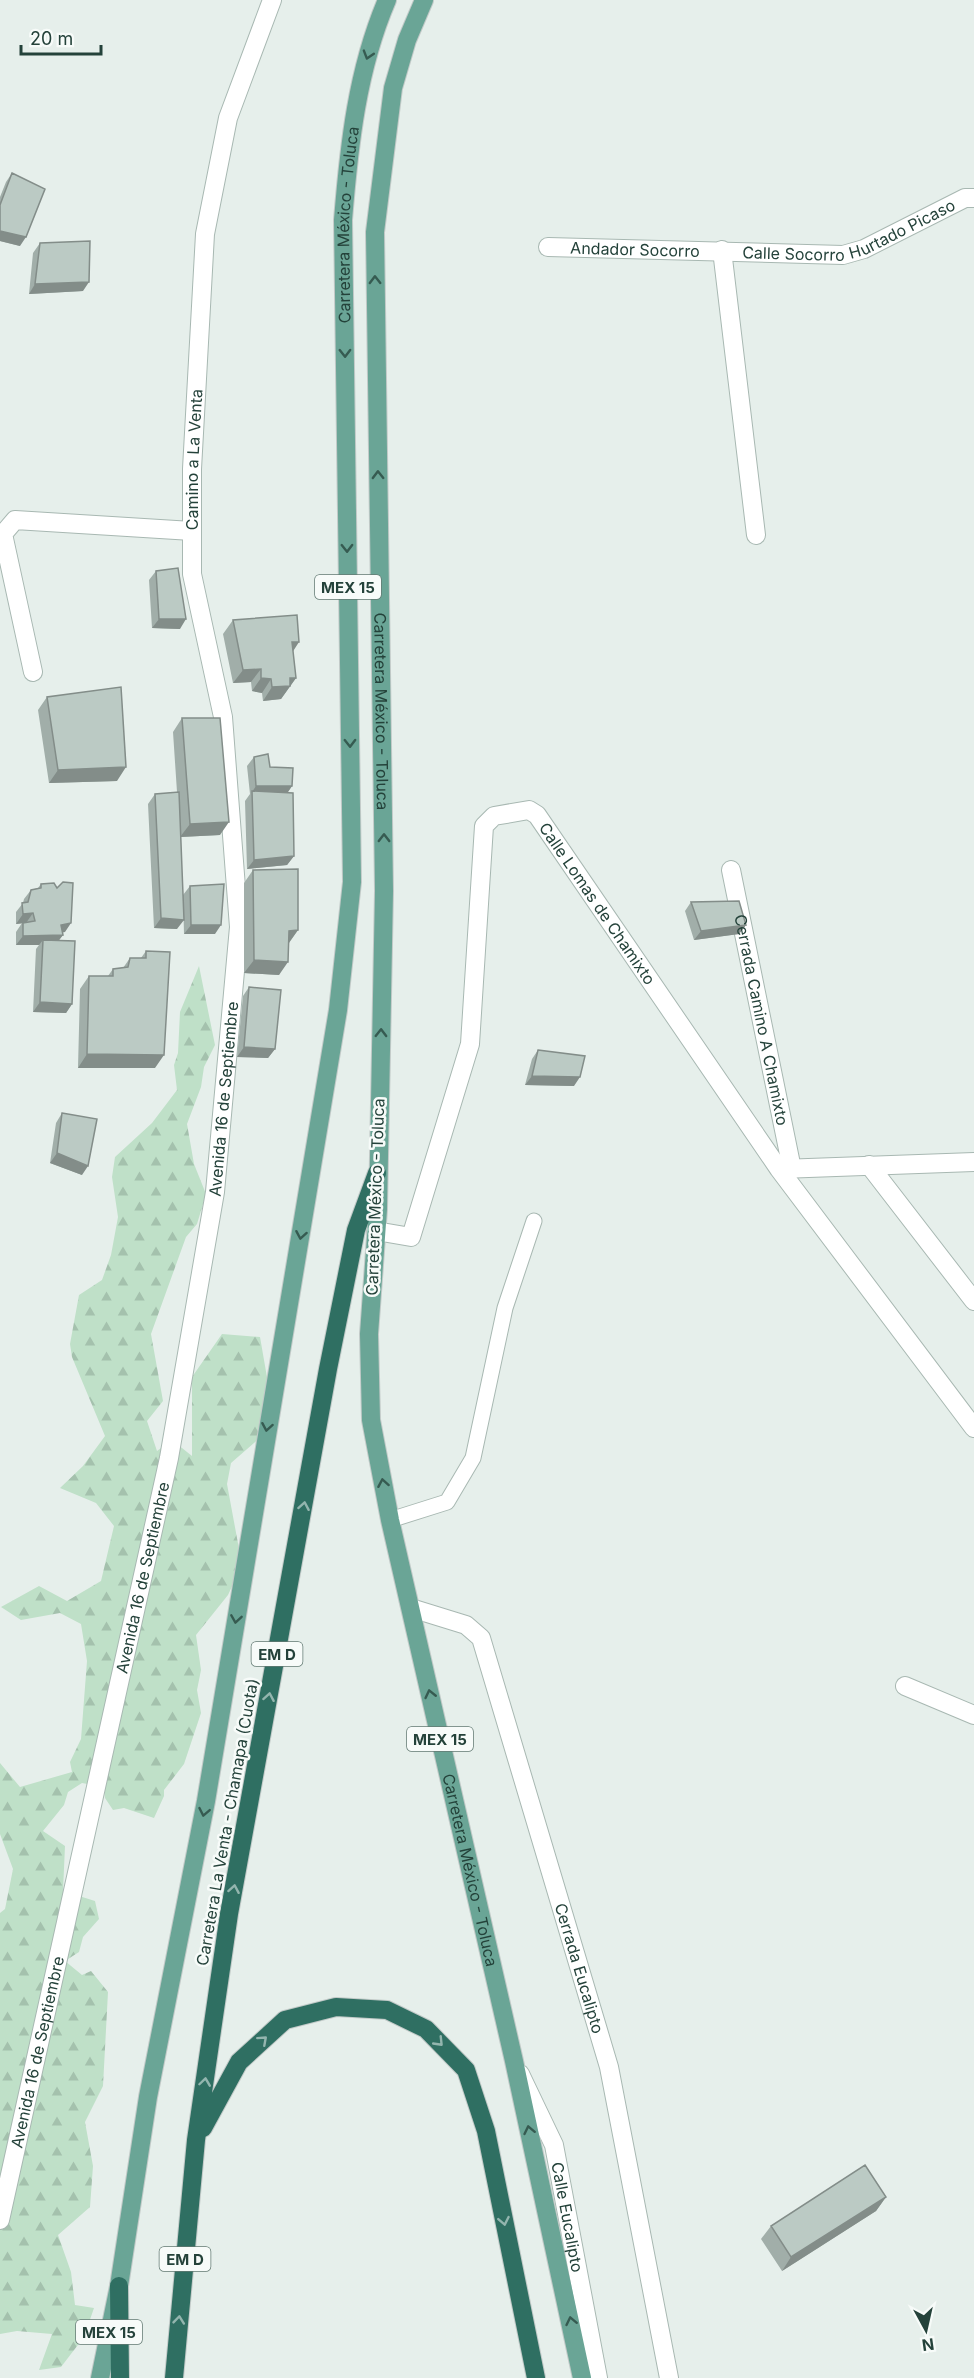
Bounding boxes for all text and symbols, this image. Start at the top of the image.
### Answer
scale bar [21,18,100,56]
text: 20 m [30,28,73,49]
one-way arrow [363,49,375,60]
street label: Carretera México - Toluca [333,125,363,323]
street label: Calle Socorro Hurtado Picaso [742,195,958,265]
street label: Andador Socorro [570,238,700,261]
one-way arrow [369,276,382,285]
one-way arrow [339,349,351,358]
street label: Camino a La Venta [182,388,206,530]
one-way arrow [372,471,385,480]
one-way arrow [341,544,353,553]
road number: MEX 15 [315,575,381,599]
street label: Carretera México - Toluca [370,613,393,810]
one-way arrow [344,739,356,748]
street label: Calle Lomas de Chamixto [535,818,660,988]
one-way arrow [378,834,390,843]
street label: Cerrada Camino A Chamixto [730,913,793,1127]
street label: Avenida 16 de Septiembre [205,1000,242,1197]
one-way arrow [374,1029,387,1038]
street label: Carretera México - Toluca [362,1098,388,1296]
one-way arrow [296,1230,308,1240]
one-way arrow [261,1422,274,1432]
one-way arrow [377,1479,390,1489]
street label: Avenida 16 de Septiembre [112,1480,173,1675]
one-way arrow [297,1501,310,1511]
one-way arrow [230,1615,242,1624]
road number: EM D [252,1642,302,1666]
street label: Carretera La Venta - Chamapa (Cuota) [192,1677,262,1967]
one-way arrow [425,1689,438,1699]
one-way arrow [262,1693,275,1703]
road number: MEX 15 [407,1727,473,1751]
street label: Carretera México - Toluca [438,1772,502,1969]
one-way arrow [198,1807,211,1817]
one-way arrow [227,1885,240,1895]
street label: Cerrada Eucalipto [551,1901,608,2036]
street label: Avenida 16 de Septiembre [6,1954,68,2150]
one-way arrow [432,2035,443,2046]
one-way arrow [256,2036,267,2047]
one-way arrow [198,2078,210,2087]
one-way arrow [523,2125,536,2135]
street label: Calle Eucalipto [547,2160,588,2274]
one-way arrow [497,2216,510,2226]
road number: EM D [160,2247,210,2271]
north arrow [896,2300,956,2360]
one-way arrow [172,2315,185,2324]
one-way arrow [565,2316,578,2326]
road number: MEX 15 [76,2320,142,2344]
text: N [921,2334,936,2356]

